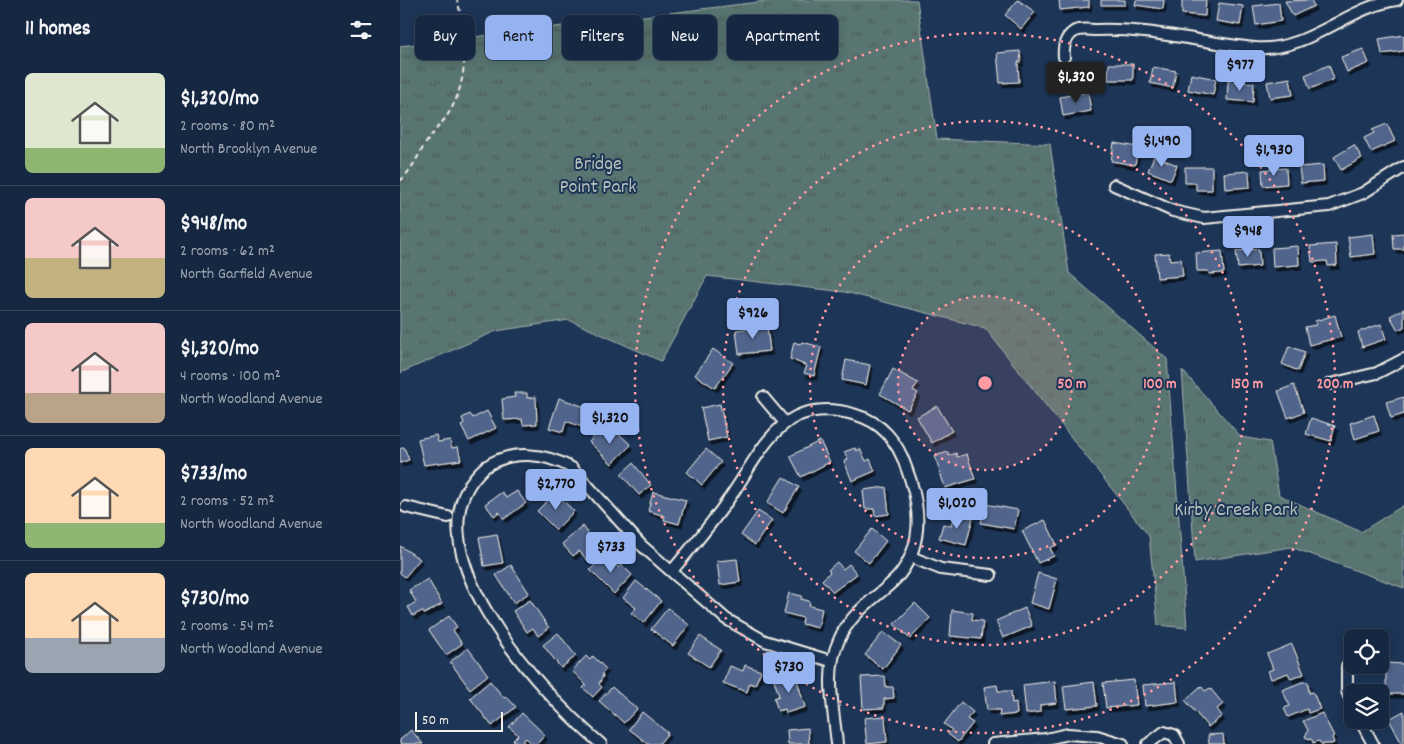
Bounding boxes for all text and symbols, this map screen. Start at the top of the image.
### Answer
text: 11 homes [25,15,90,45]
chip: Buy [415,15,475,60]
chip: Rent [485,15,552,60]
chip: Filters [562,15,643,60]
chip: New [653,15,717,60]
chip: Apartment [727,15,838,60]
icon: filters [347,16,375,44]
pin: $977 [1210,49,1270,92]
text: $977 [1226,54,1254,77]
pin: $1,320 [1035,62,1117,104]
text: $1,320 [1057,66,1095,89]
text: $1,320/mo [180,85,259,115]
icon: home [65,93,125,153]
text: 2 rooms · 80 m² [180,115,275,138]
pin: $1,490 [1121,126,1203,168]
text: $1,490 [1143,130,1181,153]
pin: $1,930 [1233,134,1315,177]
text: North Brooklyn Avenue [180,138,317,161]
text: $1,930 [1255,139,1293,162]
park label: Bridge Point Park [560,151,636,202]
text: $948/mo [180,210,247,240]
pin: $948 [1218,216,1278,258]
icon: home [65,218,125,278]
text: $948 [1234,220,1262,243]
text: 2 rooms · 62 m² [180,240,275,263]
text: North Garfield Avenue [180,263,313,286]
pin: $926 [723,298,783,340]
text: $926 [738,302,768,325]
text: $1,320/mo [180,335,259,365]
icon: home [65,343,125,403]
text: 4 rooms · 100 m² [180,365,281,388]
centre of rings [976,374,994,392]
text: 50 m [1058,374,1086,396]
text: 100 m [1143,374,1177,396]
text: 150 m [1231,374,1263,396]
text: 200 m [1317,374,1353,396]
text: North Woodland Avenue [180,388,322,411]
pin: $1,320 [569,402,651,445]
text: $1,320 [591,407,629,430]
text: $733/mo [180,460,247,490]
icon: home [65,468,125,528]
pin: $2,770 [515,468,597,511]
text: $2,770 [536,473,576,496]
pin: $1,020 [916,488,998,530]
text: 2 rooms · 52 m² [180,490,274,513]
text: $1,020 [937,492,977,515]
park label: Kirby Creek Park [1174,497,1298,525]
text: North Woodland Avenue [180,513,322,536]
pin: $733 [581,532,641,574]
text: $733 [597,536,625,559]
text: $730/mo [180,585,249,615]
icon: home [65,593,125,653]
text: 2 rooms · 54 m² [180,615,274,638]
map controls [1344,629,1389,729]
button: locate [1344,629,1389,674]
text: North Woodland Avenue [180,638,322,661]
pin: $730 [759,652,819,694]
text: $730 [774,656,804,679]
button: layers [1344,684,1389,729]
scale bar [415,709,502,732]
text: 50 m [422,711,449,731]

